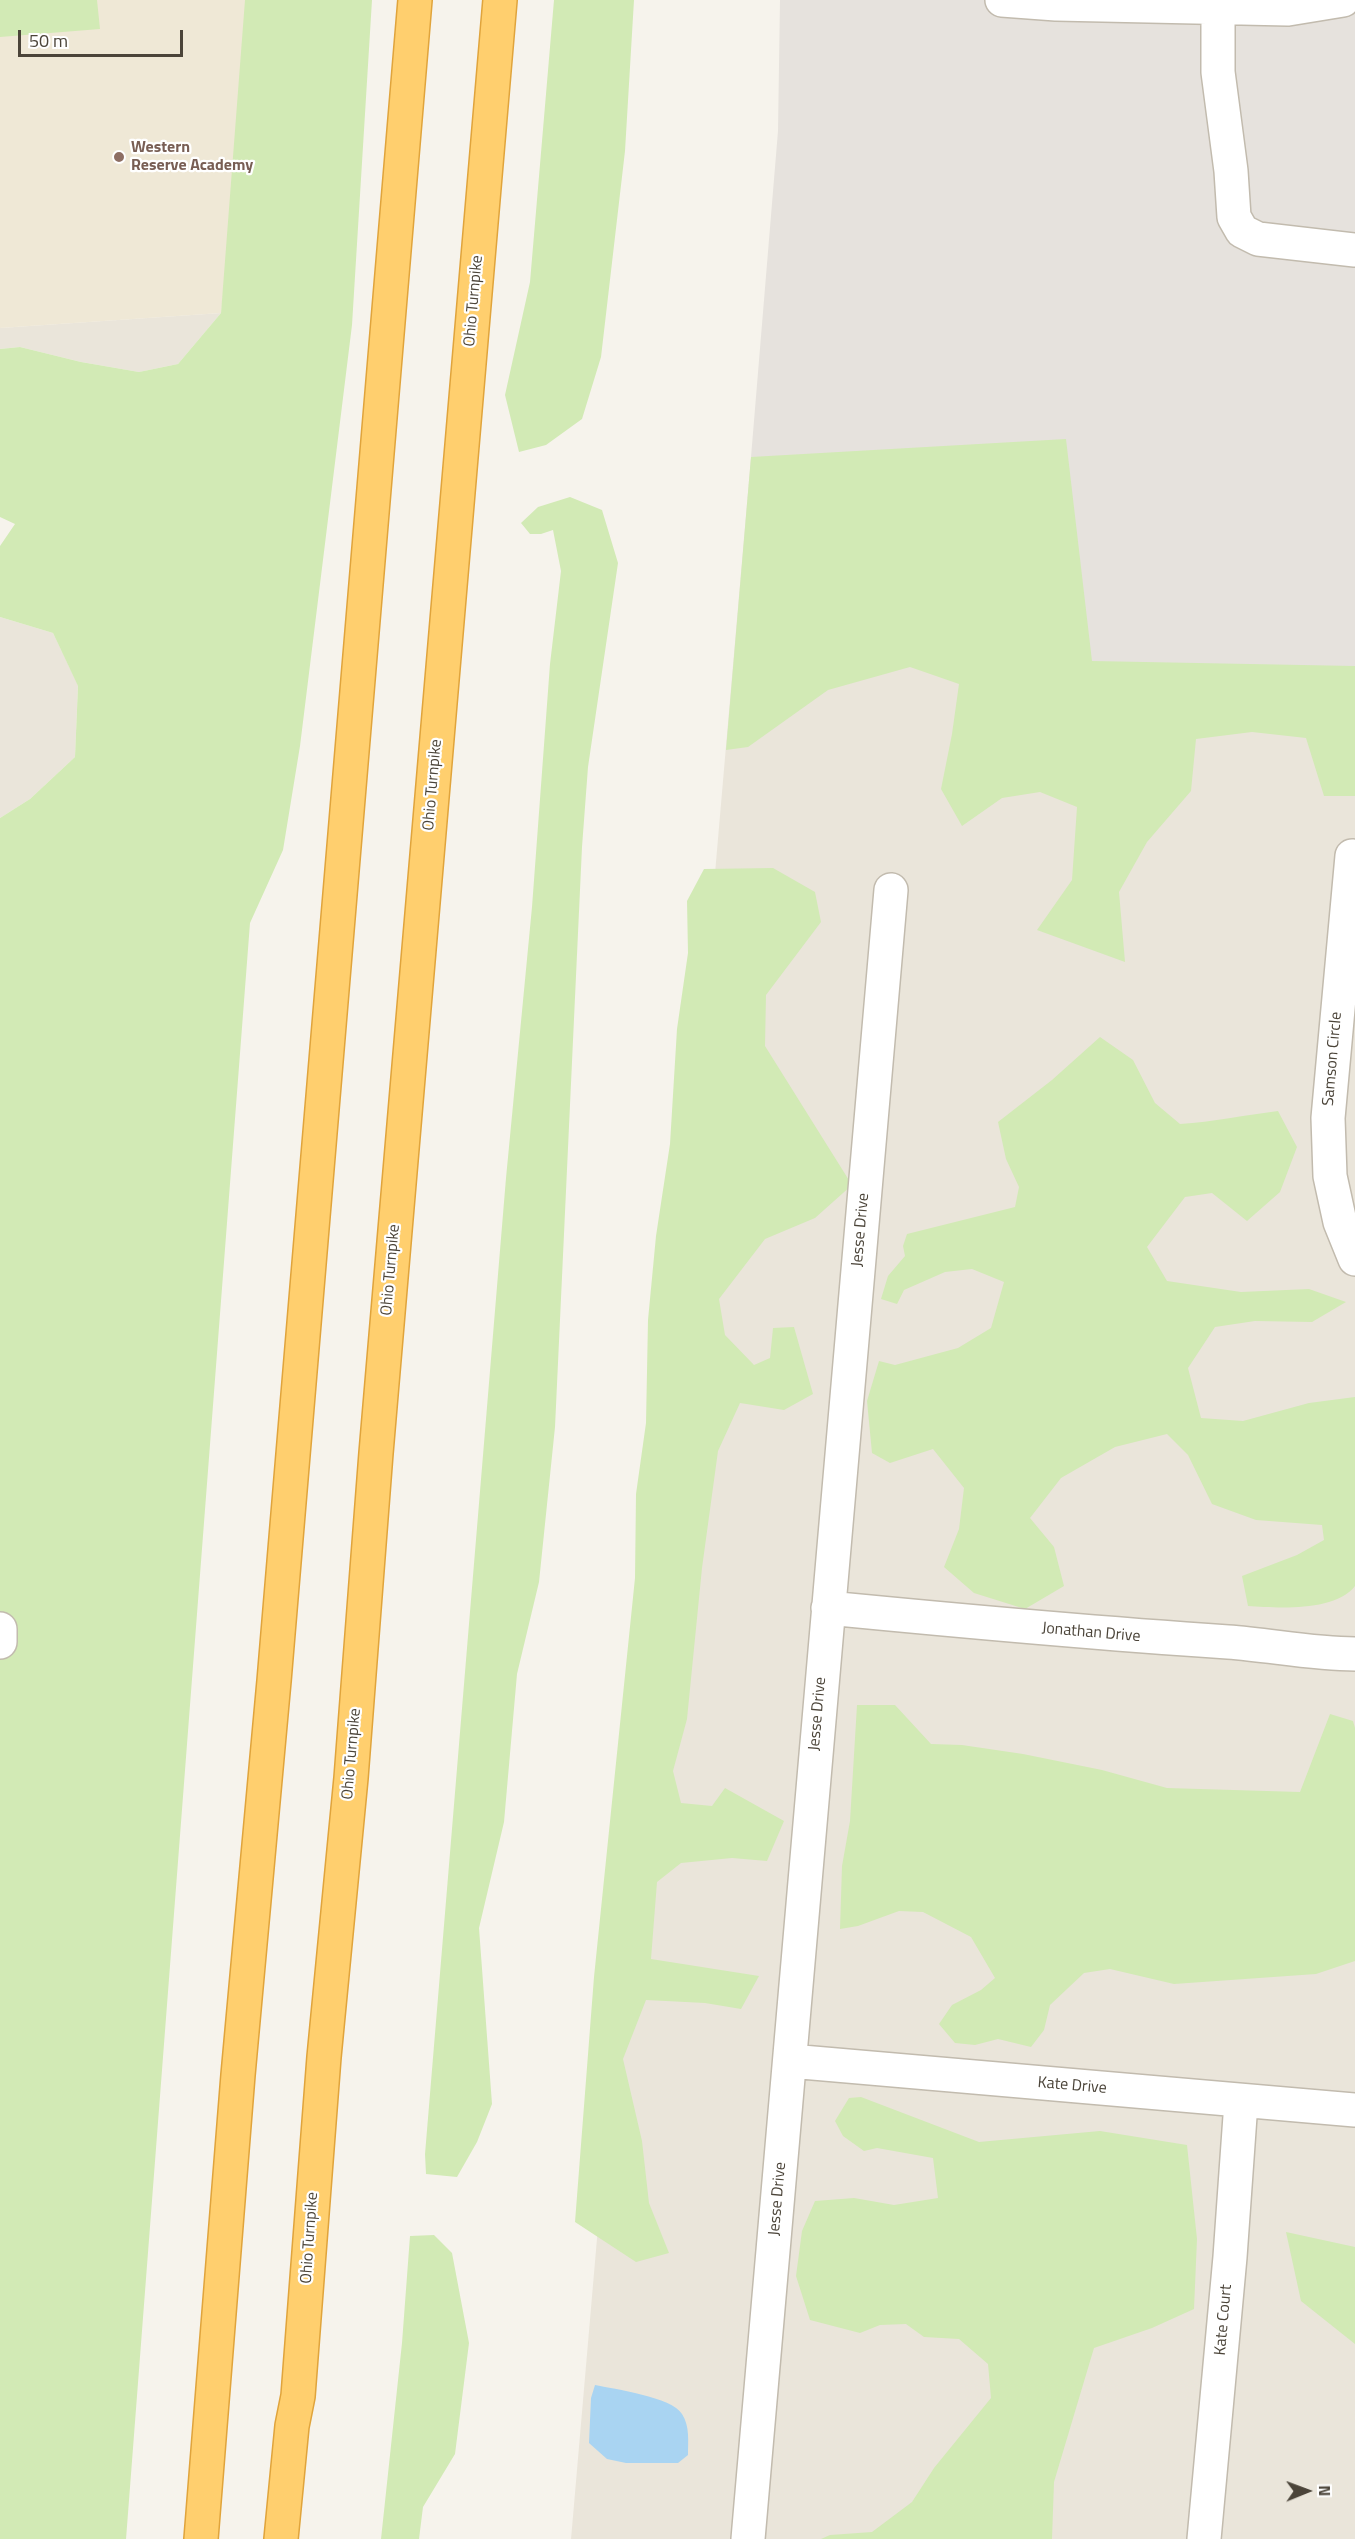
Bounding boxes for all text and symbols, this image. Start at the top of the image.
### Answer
scale bar [21,18,186,56]
text: 50 m [29,27,68,54]
place label: Western Reserve Academy [131,138,253,176]
marker: Western Reserve Academy [112,150,126,164]
street label: Ohio Turnpike [460,254,488,348]
street label: Ohio Turnpike [419,738,447,832]
street label: Samson Circle [1319,1011,1347,1107]
street label: Jesse Drive [848,1192,874,1268]
street label: Ohio Turnpike [377,1223,405,1317]
street label: Jonathan Drive [1041,1619,1141,1647]
street label: Jesse Drive [805,1676,831,1752]
street label: Ohio Turnpike [338,1707,366,1801]
street label: Kate Drive [1037,2073,1107,2099]
street label: Jesse Drive [765,2161,791,2237]
street label: Ohio Turnpike [297,2192,323,2284]
street label: Kate Court [1211,2284,1237,2356]
north arrow [1277,2461,1337,2521]
text: N [1313,2485,1337,2496]

